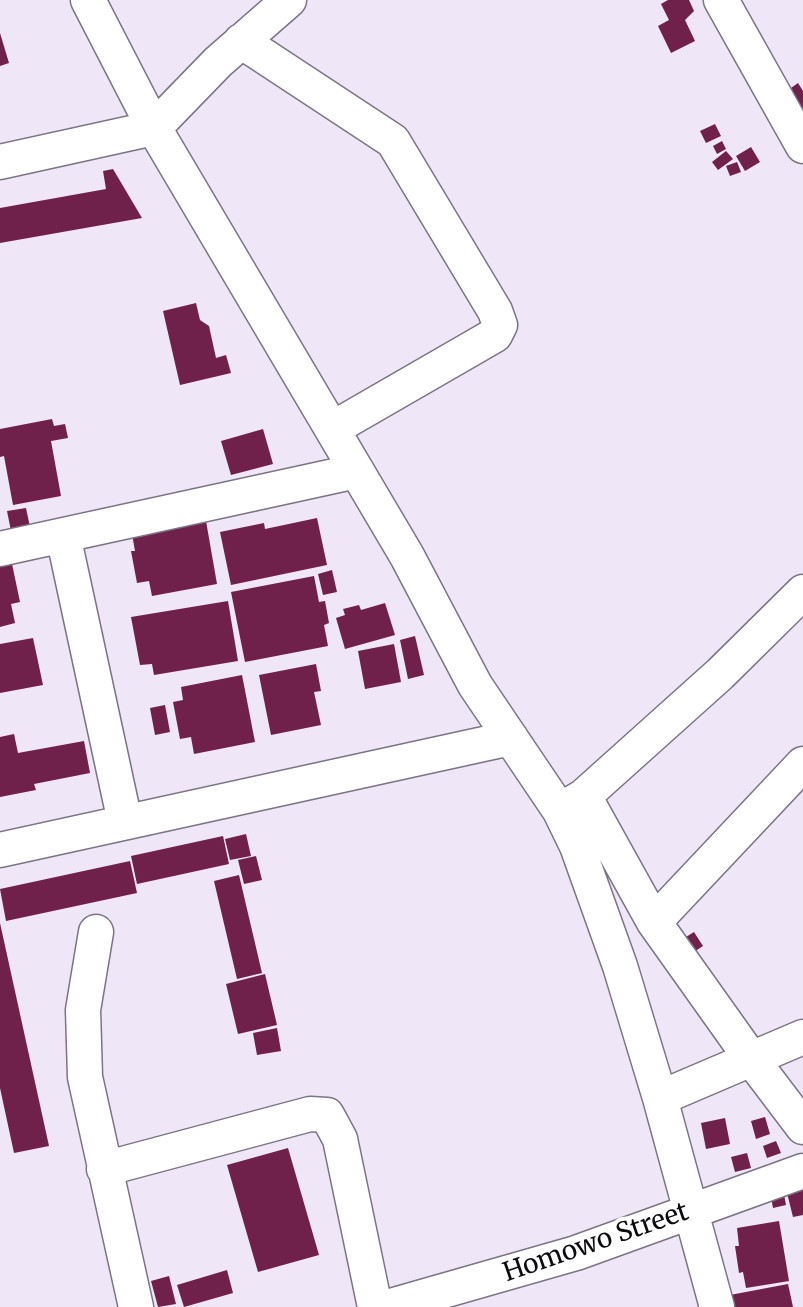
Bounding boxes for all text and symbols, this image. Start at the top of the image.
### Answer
street label: Homowo Street [499,1197,693,1289]

